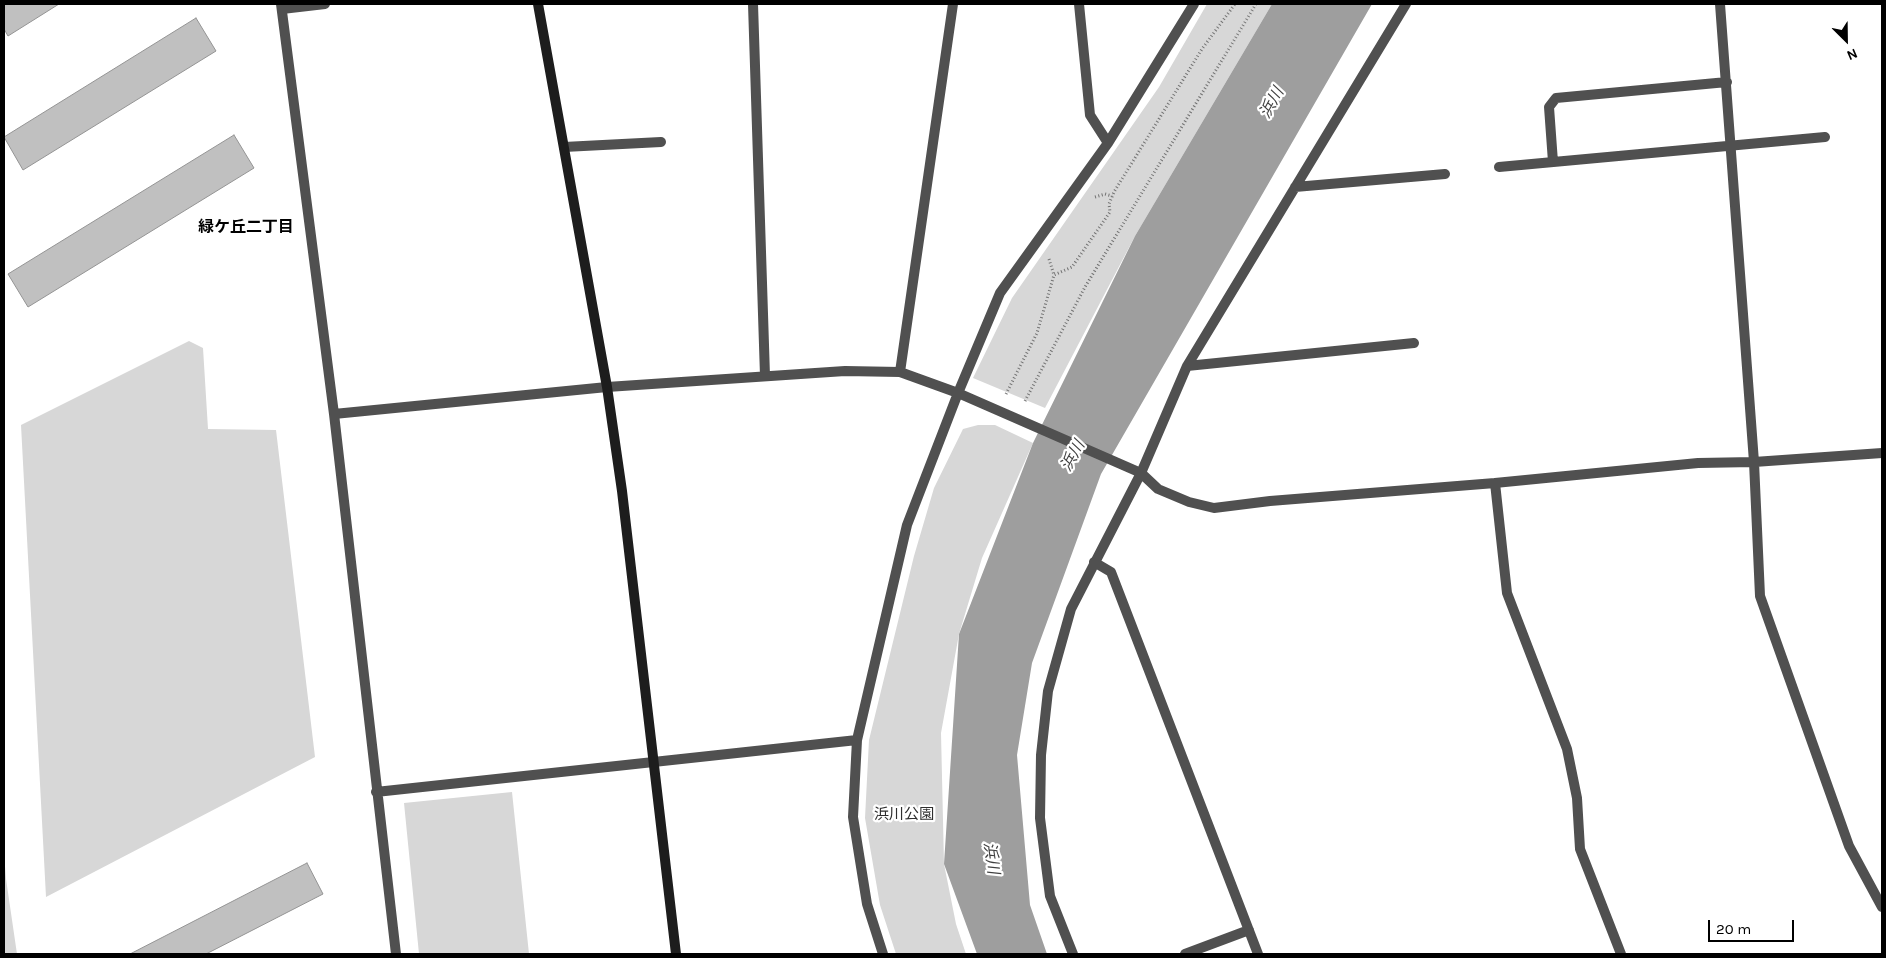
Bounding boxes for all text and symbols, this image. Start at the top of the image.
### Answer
north arrow [1821,15,1871,65]
text: N [1844,44,1860,64]
water label: 浜川 [1256,84,1288,122]
district label: 緑ケ丘二丁目 [198,217,294,237]
water label: 浜川 [1057,437,1089,475]
park label: 浜川公園 [874,806,934,824]
water label: 浜川 [979,841,1003,875]
scale bar [1711,910,1797,942]
text: 20 m [1716,920,1751,938]

